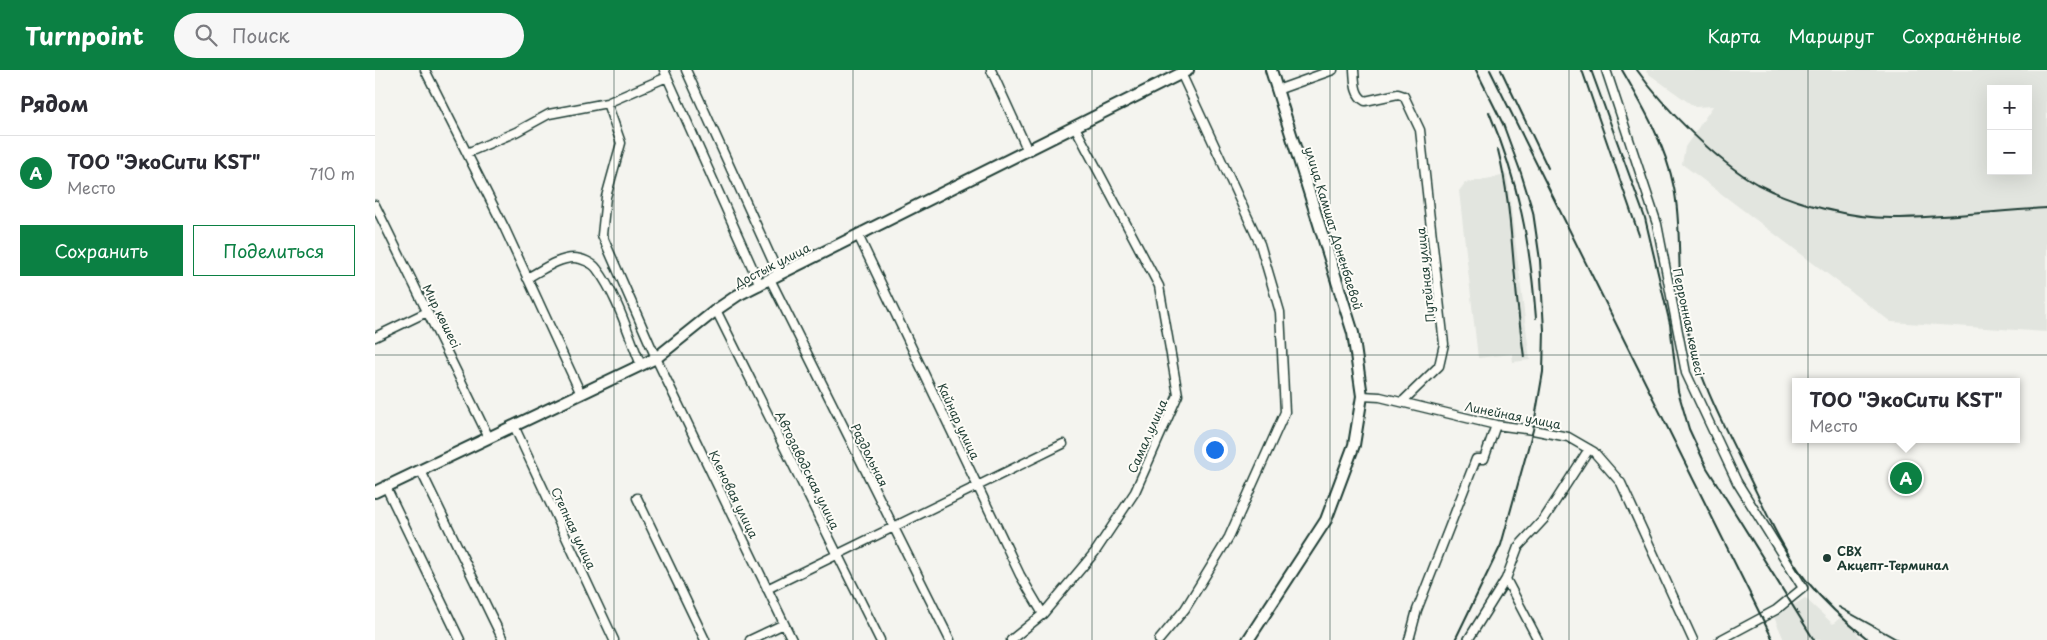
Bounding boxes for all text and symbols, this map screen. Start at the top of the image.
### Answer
search box [174,13,524,58]
text: Turnpoint [25,17,144,53]
icon: search [192,21,220,49]
text: Поиск [232,21,290,49]
text: Карта [1708,22,1760,49]
text: Маршрут [1788,22,1874,49]
text: Сохранённые [1902,22,2022,49]
map controls [1987,85,2032,175]
button: + [1987,85,2032,130]
text: Рядом [20,87,88,119]
button: − [1987,130,2032,175]
street label: улица Камшат Доненбаевой [1301,144,1367,312]
text: ТОО "ЭкоСити KST" [67,147,261,175]
text: A [30,161,42,185]
text: 710 m [309,161,355,185]
text: Место [67,175,116,199]
button: Сохранить [20,225,183,276]
button: Поделиться [193,225,355,276]
street label: Путейная улица [1411,226,1439,323]
street label: Достык улица [730,238,813,292]
street label: Перронная көшесі [1669,266,1709,378]
street label: Мир көшесі [419,281,465,351]
popup [1792,378,2020,443]
street label: Кайнар улица [933,380,985,463]
text: ТОО "ЭкоСити KST" [1809,385,2003,413]
street label: Самал улица [1123,396,1172,476]
street label: Линейная улица [1463,397,1563,433]
street label: Автозаводская улица [771,408,845,533]
text: Место [1809,413,1858,437]
street label: Раздольная [847,420,893,490]
your location [1202,437,1228,463]
street label: Кленовая улица [705,447,763,541]
pin: A [1890,459,1922,497]
street label: Степная улица [547,484,601,572]
place label: СВХ Акцепт-Терминал [1837,542,1949,574]
marker: СВХ Акцепт-Терминал [1821,552,1833,564]

